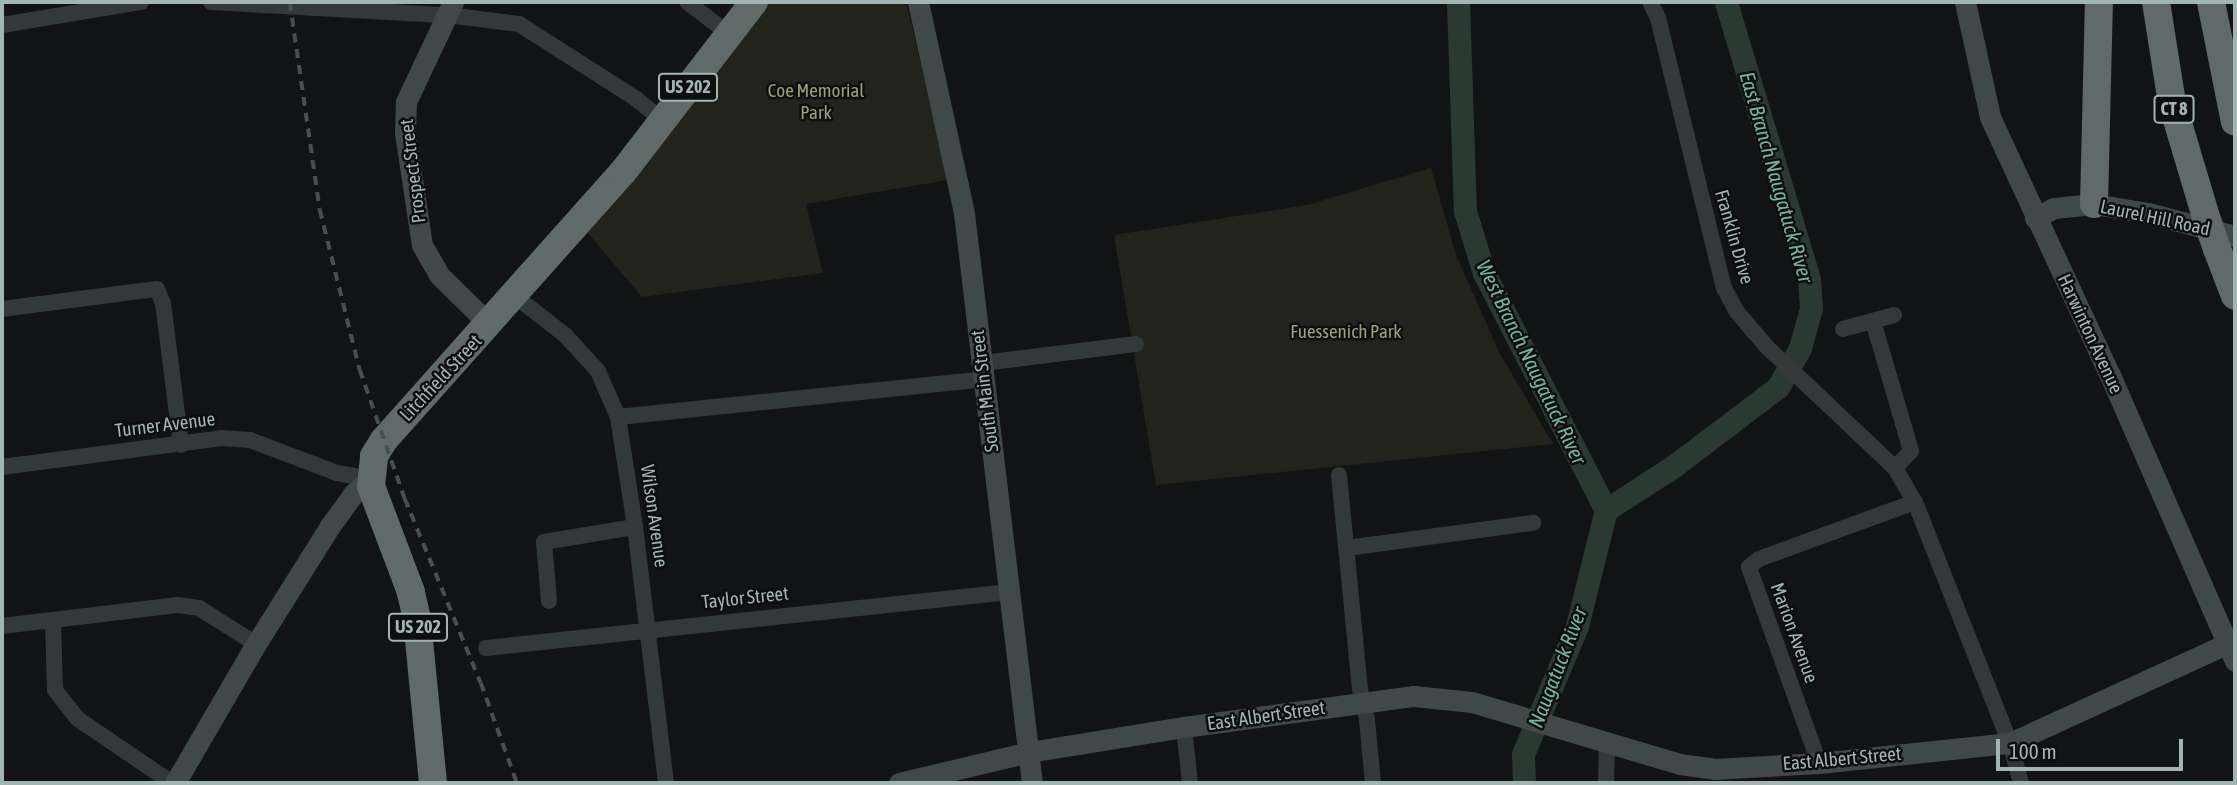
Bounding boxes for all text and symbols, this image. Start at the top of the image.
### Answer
water label: East Branch Naugatuck River [1735,69,1819,285]
road number: US 202 [656,72,720,102]
park label: Coe Memorial Park [768,80,864,124]
road number: CT 8 [2153,94,2195,124]
street label: Prospect Street [395,118,431,224]
street label: Franklin Drive [1710,187,1758,287]
street label: Laurel Hill Road [2098,195,2212,241]
water label: West Branch Naugatuck River [1472,256,1592,468]
street label: Harwinton Avenue [2052,271,2128,397]
park label: Fuessenich Park [1290,321,1402,343]
street label: South Main Street [966,329,1004,453]
street label: Litchfield Street [395,330,487,426]
street label: Turner Avenue [114,408,216,442]
street label: Wilson Avenue [636,463,672,569]
street label: Marion Avenue [1765,580,1823,686]
street label: Taylor Street [700,582,790,614]
water label: Naugatuck River [1522,603,1592,731]
road number: US 202 [386,612,450,642]
street label: East Albert Street [1206,696,1326,736]
scale bar [1999,726,2186,770]
text: 100 m [2009,739,2057,763]
street label: East Albert Street [1782,742,1902,776]

